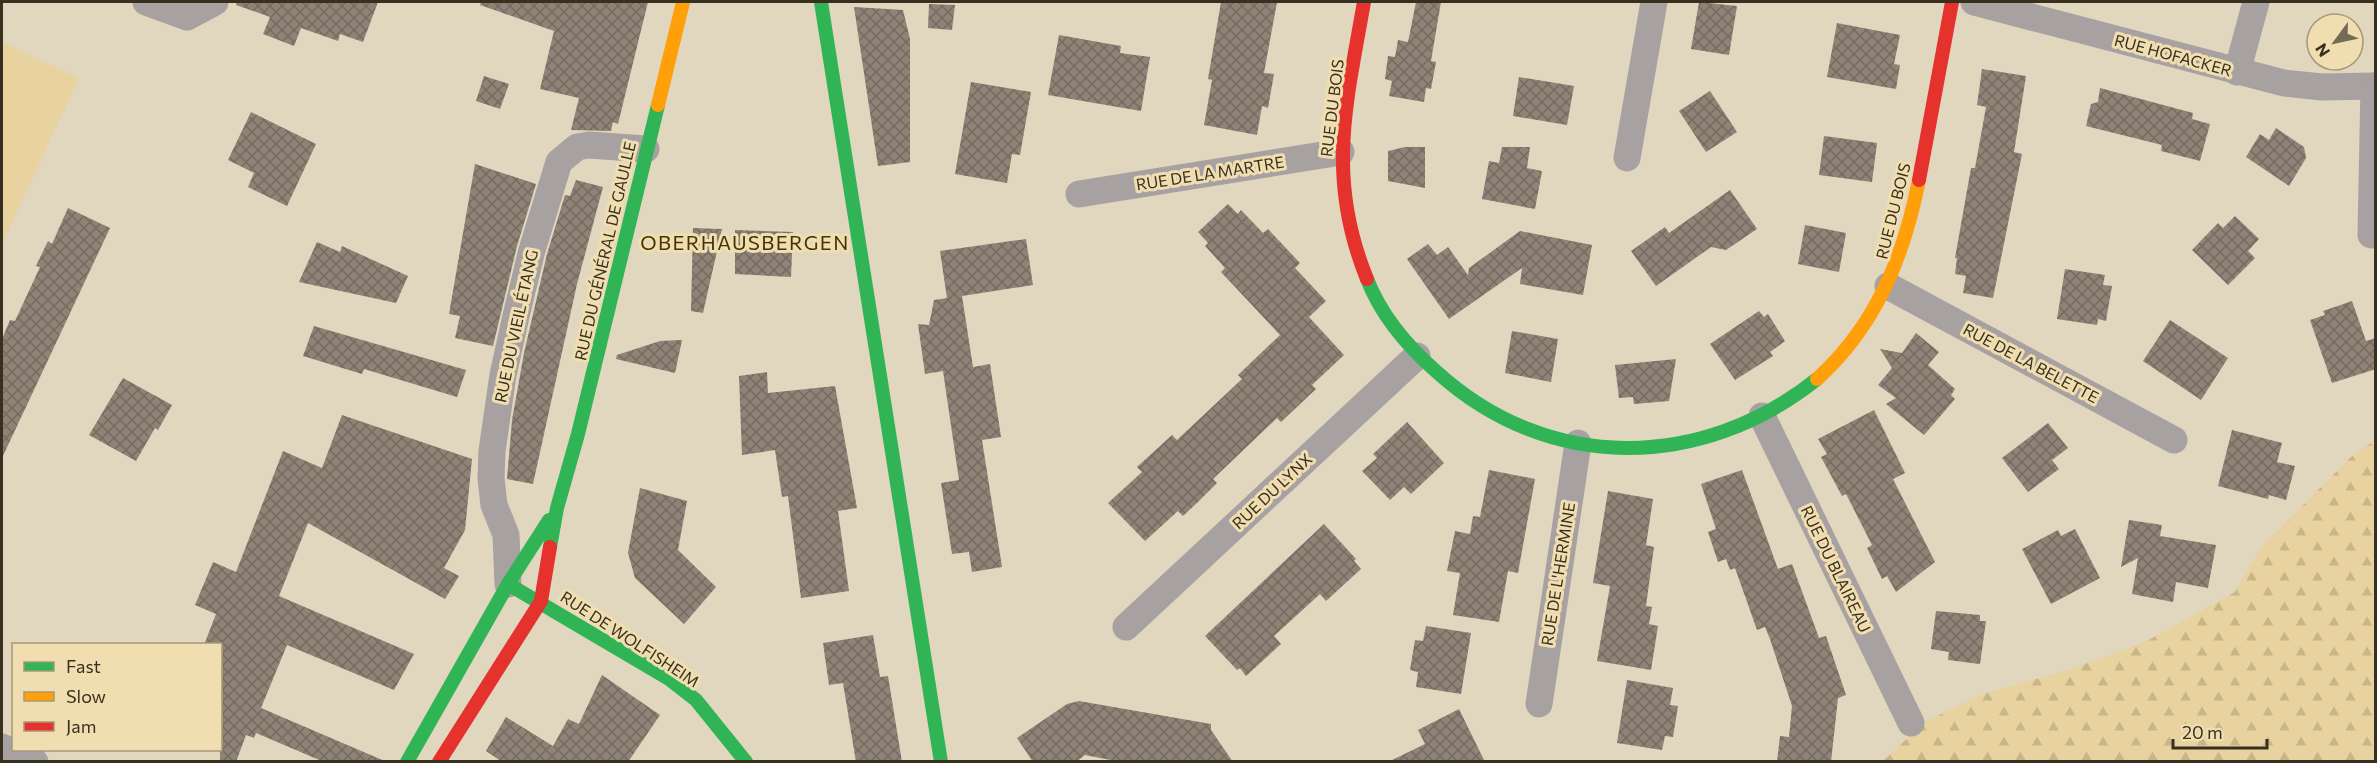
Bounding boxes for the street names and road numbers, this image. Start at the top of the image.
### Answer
street label: RUE HOFACKER [2112,30,2234,79]
street label: RUE DU BOIS [1316,58,1347,158]
street label: RUE DU GÉNÉRAL DE GAULLE [570,140,639,362]
street label: RUE DE LA MARTRE [1135,151,1285,194]
street label: RUE DU BOIS [1871,161,1914,261]
street label: RUE DU VIEIL ÉTANG [490,248,541,404]
street label: RUE DE LA BELETTE [1960,319,2102,406]
street label: RUE DU LYNX [1228,449,1316,532]
street label: RUE DE L'HERMINE [1537,501,1578,647]
street label: RUE DU BLAIREAU [1798,502,1875,635]
street label: RUE DE WOLFISHEIM [557,587,703,691]

